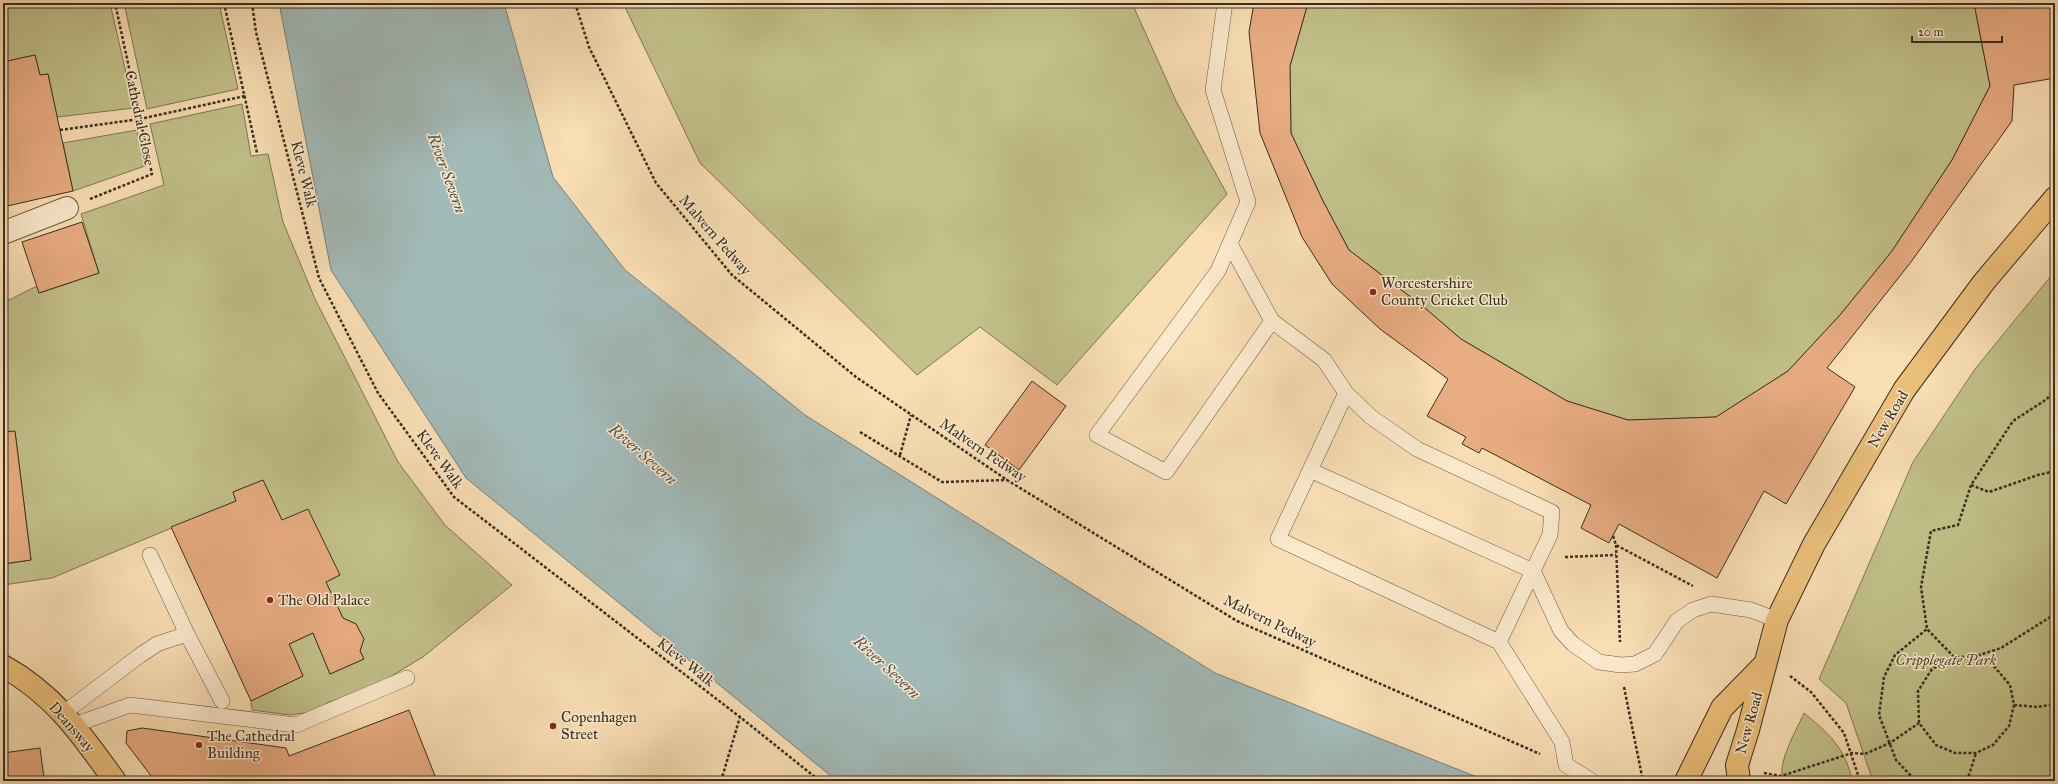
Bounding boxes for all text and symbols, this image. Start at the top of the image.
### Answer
scale bar [1912,18,2002,44]
text: 20 m [1918,25,1944,39]
street label: Cathedral Close [121,69,159,167]
water label: River Severn [423,129,470,216]
street label: Kleve Walk [287,139,321,209]
street label: Malvern Pedway [675,191,755,280]
place label: Worcestershire County Cricket Club [1381,274,1508,309]
marker: Worcestershire County Cricket Club [1368,287,1378,297]
street label: New Road [1864,387,1912,451]
street label: Malvern Pedway [936,414,1031,486]
water label: River Severn [604,419,681,489]
street label: Kleve Walk [413,426,467,492]
place label: The Old Palace [278,591,370,609]
street label: Malvern Pedway [1221,591,1320,652]
marker: The Old Palace [265,595,275,605]
water label: River Severn [849,631,925,703]
street label: Kleve Walk [654,634,718,690]
park label: Cripplegate Park [1896,651,1997,670]
street label: New Road [1732,689,1767,756]
street label: Deansway [45,698,99,757]
place label: Copenhagen Street [561,708,637,743]
marker: Copenhagen Street [548,721,558,731]
place label: The Cathedral Building [207,727,296,762]
marker: The Cathedral Building [194,740,204,750]

